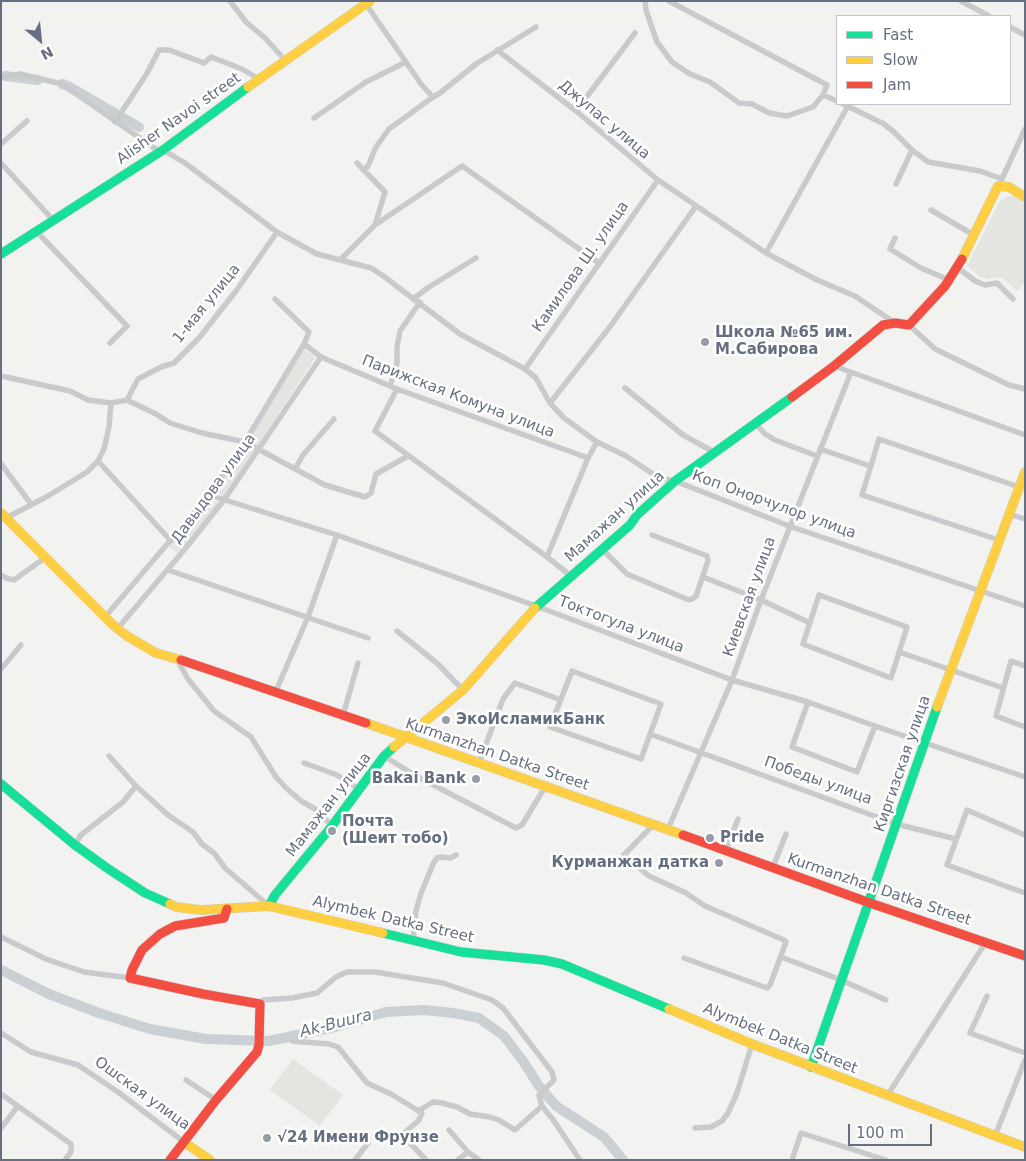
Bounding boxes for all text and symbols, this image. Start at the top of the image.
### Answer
north arrow [15,15,65,65]
legend [836,15,1011,105]
text: Fast [883,26,913,44]
text: N [38,43,56,63]
text: Slow [883,51,918,69]
street label: Alisher Navoi street [113,69,245,169]
text: Jam [883,76,911,94]
street label: Джупас улица [555,77,653,163]
street label: Камилова Ш. улица [529,198,633,336]
street label: 1-мая улица [170,261,244,347]
place label: Школа №65 им. М.Сабирова [715,324,853,359]
marker: Школа №65 им. М.Сабирова [699,336,711,348]
street label: Парижская Комуна улица [359,352,557,442]
street label: Давыдова улица [168,430,260,548]
street label: Коп Онорчулор улица [690,467,858,543]
street label: Мамажан улица [562,468,668,566]
street label: Киевская улица [720,535,780,659]
street label: Токтогула улица [556,593,686,657]
street label: Киргизская улица [871,693,935,835]
place label: ЭкоИсламикБанк [456,711,605,729]
marker: ЭкоИсламикБанк [440,714,452,726]
street label: Kurmanzhan Datka Street [403,715,591,795]
street label: Мамажан улица [283,749,375,861]
street label: Победы улица [762,753,874,809]
place label: Bakai Bank [372,770,466,788]
marker: Bakai Bank [470,773,482,785]
place label: Почта (Шеит тобо) [342,813,449,848]
marker: Почта (Шеит тобо) [326,825,338,837]
place label: Pride [720,829,764,847]
marker: Pride [704,832,716,844]
street label: Kurmanzhan Datka Street [785,850,973,930]
place label: Курманжан датка [552,854,709,872]
marker: Курманжан датка [713,857,725,869]
street label: Alymbek Datka Street [311,893,475,947]
street label: Alymbek Datka Street [700,1000,860,1078]
water label: Ak-Buura [298,1006,374,1042]
street label: Ошская улица [91,1053,193,1135]
scale bar [851,1114,935,1146]
text: 100 m [856,1124,904,1142]
place label: √24 Имени Фрунзе [277,1129,439,1147]
marker: √24 Имени Фрунзе [261,1132,273,1144]

